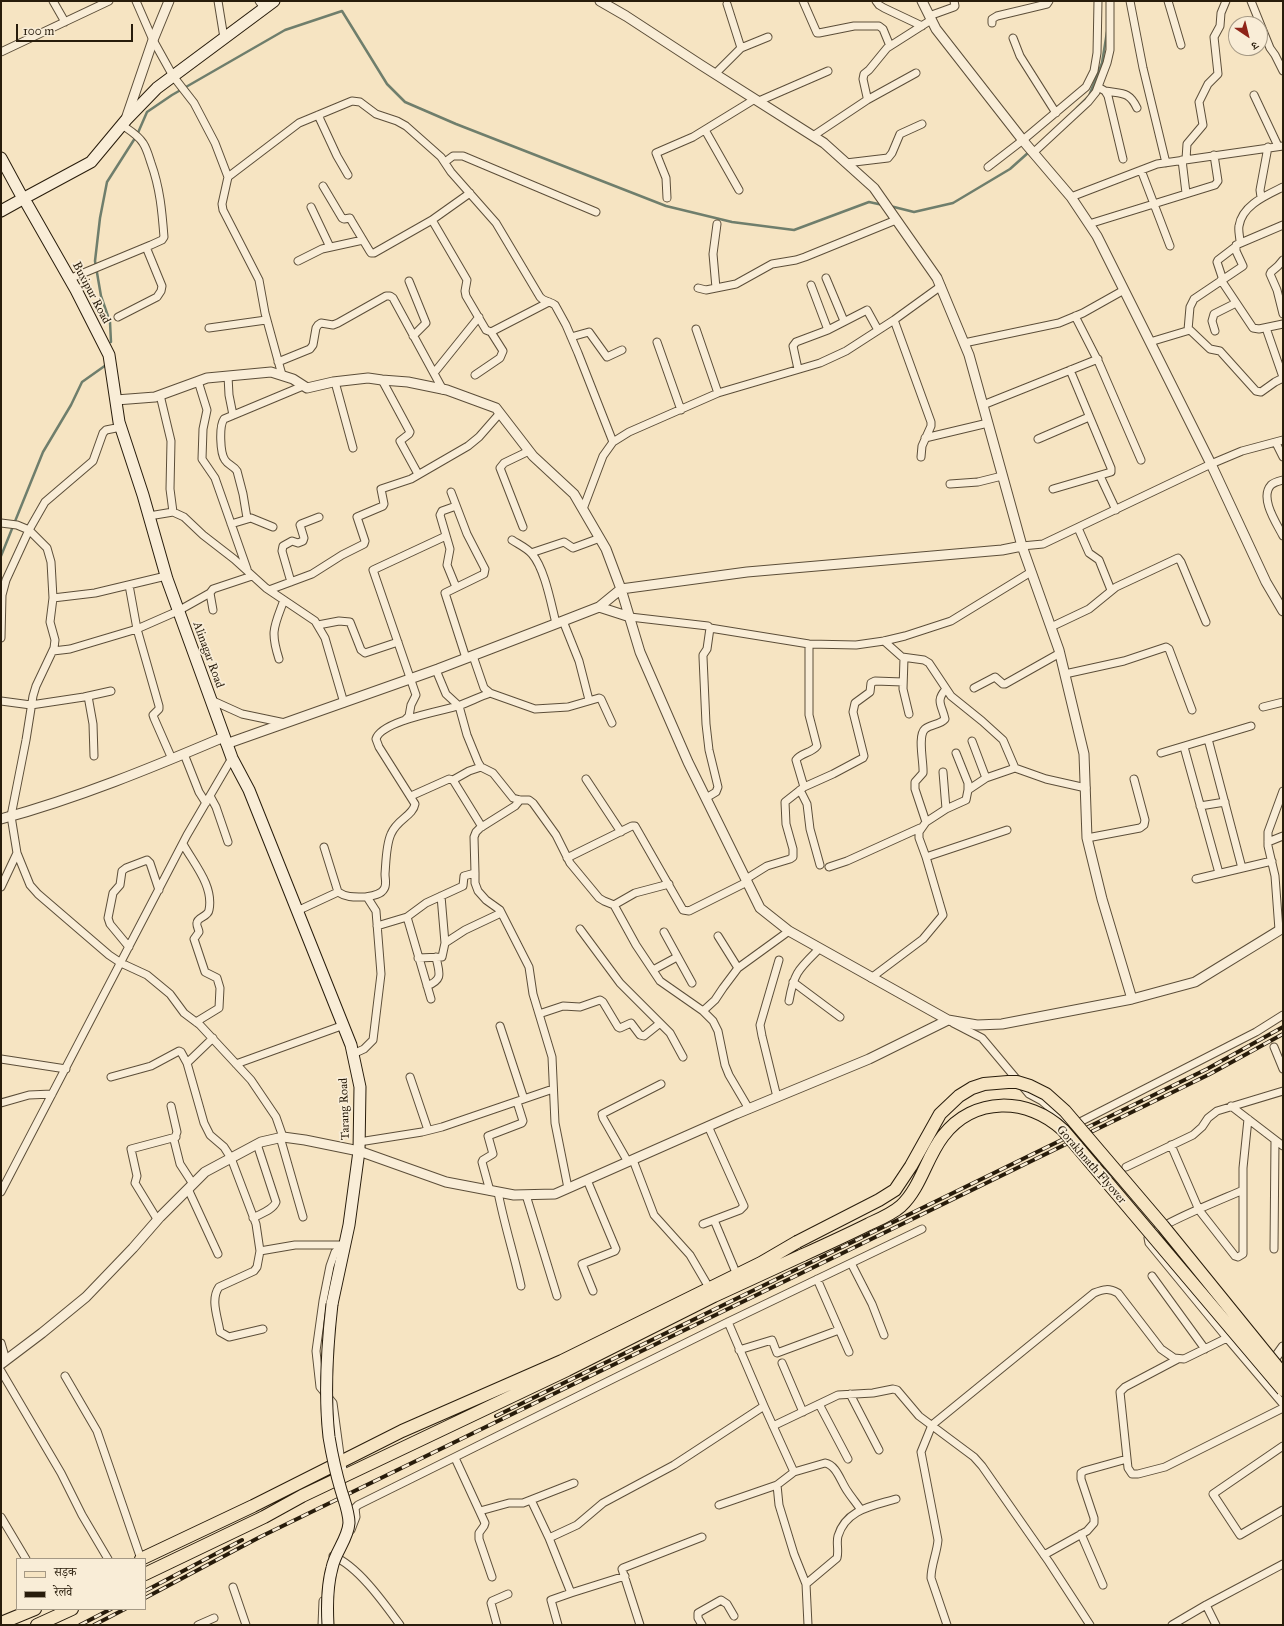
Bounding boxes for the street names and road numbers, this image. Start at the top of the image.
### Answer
street label: Buxipur Road [69,260,113,326]
street label: Alinagar Road [189,620,227,690]
street label: Tarang Road [337,1078,353,1140]
street label: Gorakhnath Flyover [1053,1123,1129,1207]

